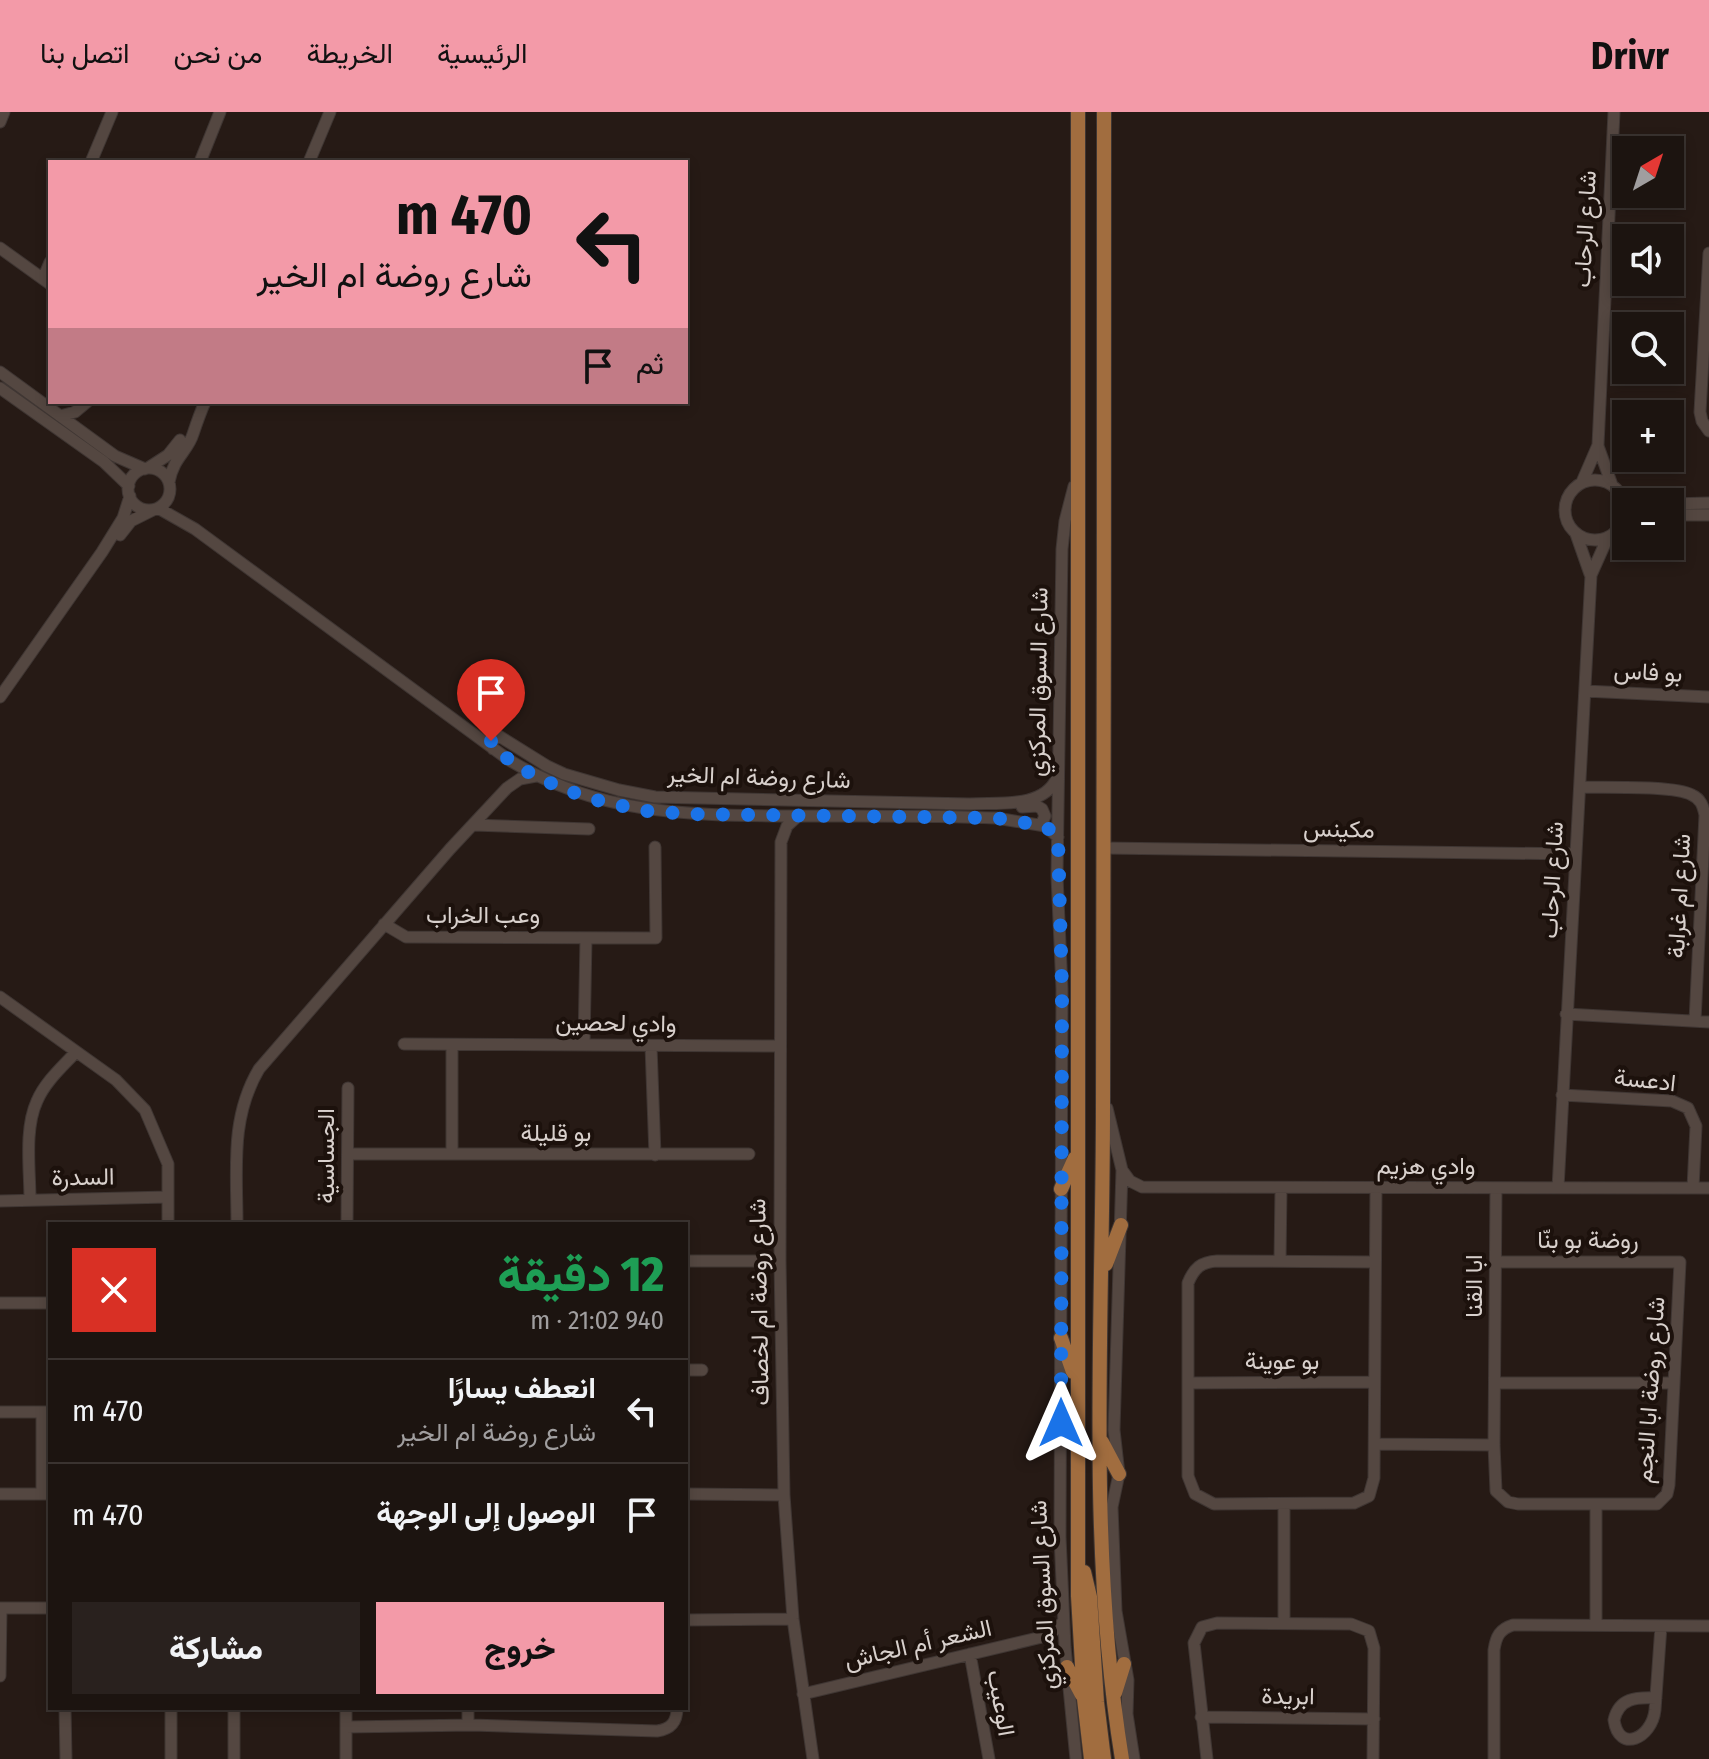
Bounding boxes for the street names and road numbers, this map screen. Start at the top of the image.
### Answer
street label: شارع الرحاب [1568,170,1604,288]
street label: شارع السوق المركزي [1022,587,1059,777]
street label: بو فاس [1613,656,1683,689]
street label: شارع روضة ام الخير [666,760,851,796]
street label: مكينس [1303,814,1375,844]
street label: شارع الرحاب [1535,821,1571,939]
street label: شارع ام غرابة [1662,833,1698,959]
street label: وعب الخراب [426,901,540,930]
street label: وادي لحصين [555,1008,677,1043]
street label: ادعسة [1613,1063,1677,1097]
street label: الجساسية [312,1108,340,1204]
street label: بو قليلة [521,1119,591,1148]
street label: وادي هزيم [1377,1152,1475,1185]
street label: السدرة [51,1162,115,1193]
street label: شارع روضة ام لخصاف [743,1198,777,1406]
street label: روضة بو بنّا [1537,1226,1639,1255]
street label: ابا القنا [1460,1254,1488,1318]
street label: شارع روضة ابا النجم [1630,1296,1672,1485]
street label: بو عوينة [1245,1347,1319,1376]
street label: شارع السوق المركزي [1024,1499,1067,1690]
street label: الشعر أم الجاش [842,1613,995,1677]
street label: الوعيب [980,1668,1021,1738]
street label: ابريدة [1261,1682,1315,1711]

